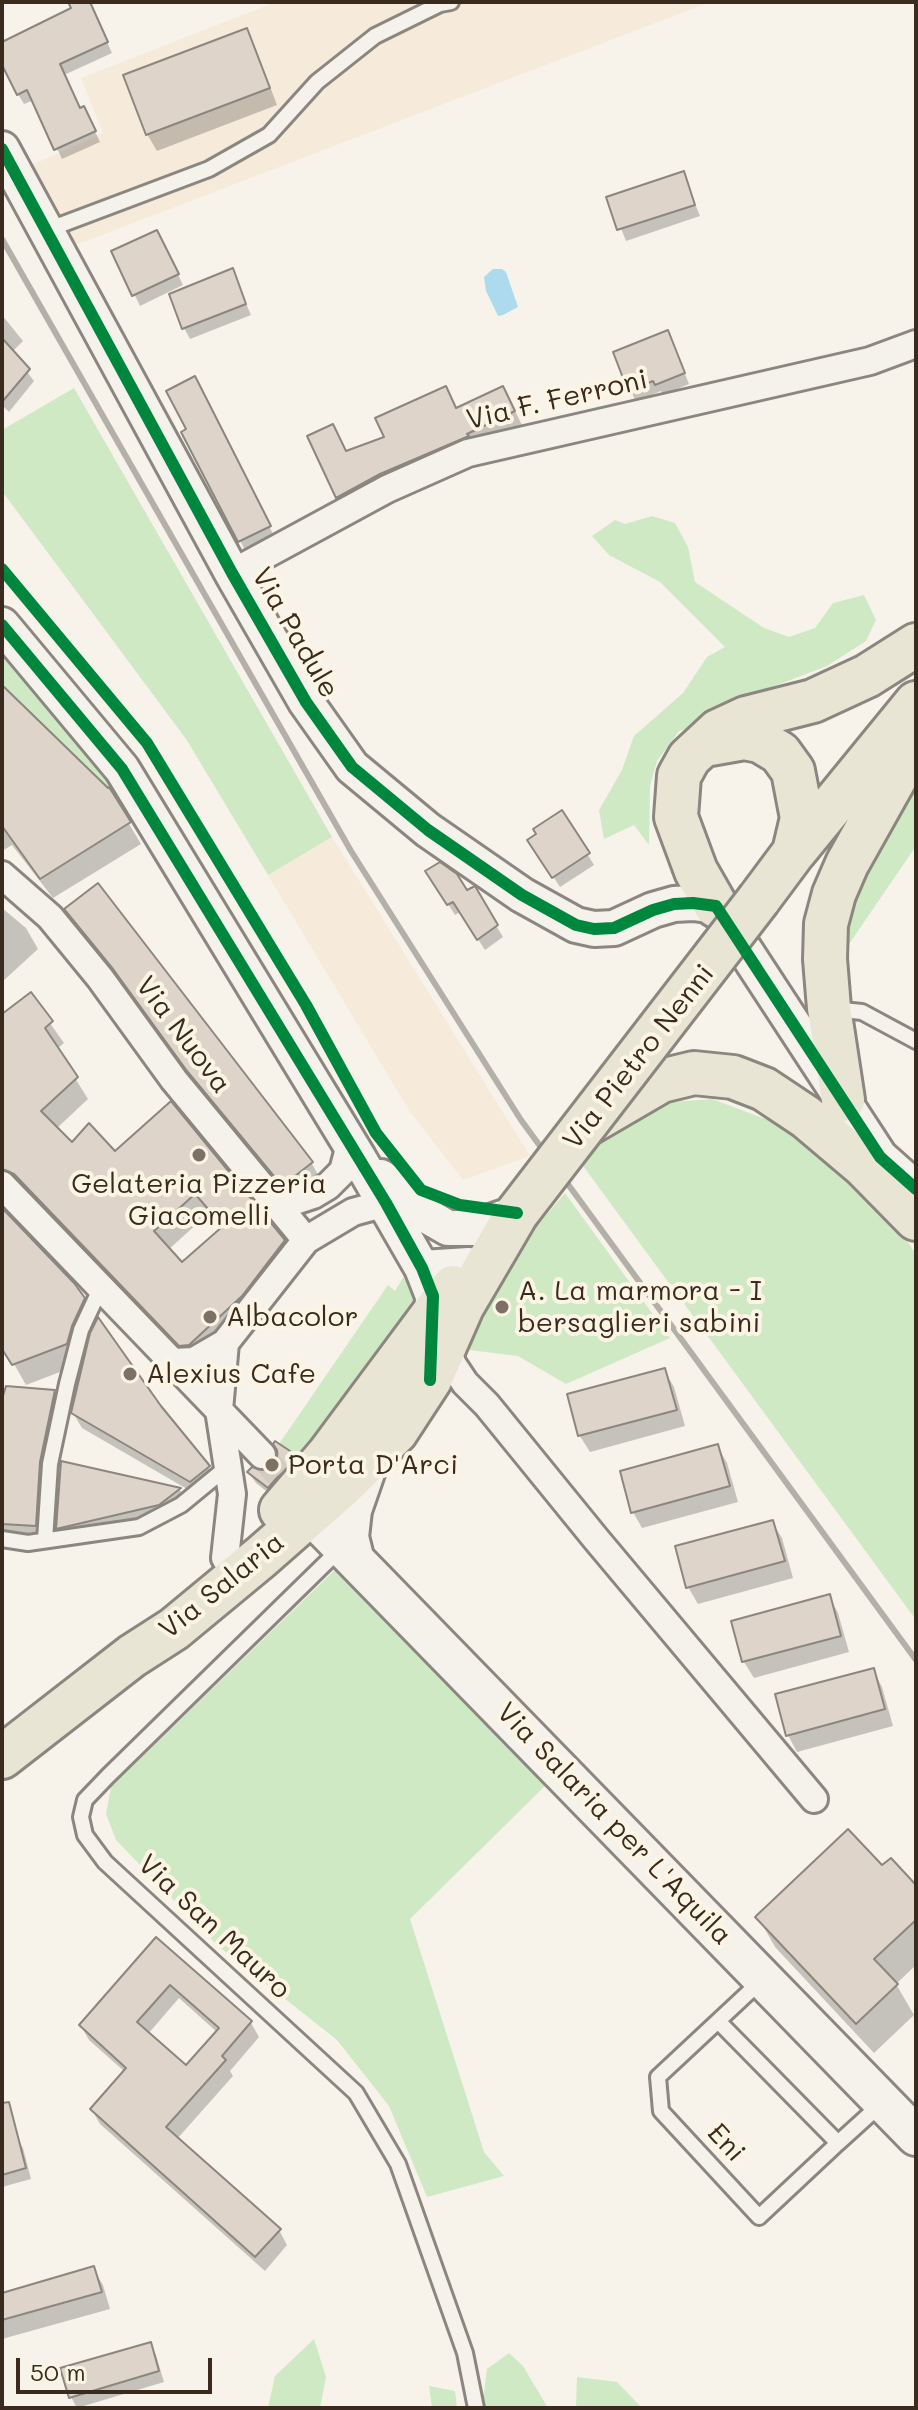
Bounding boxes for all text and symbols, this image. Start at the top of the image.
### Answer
street label: Via F. Ferroni [463,363,651,437]
street label: Via Padule [244,562,346,704]
street label: Via Pietro Nenni [556,958,722,1156]
street label: Via Nuova [128,970,238,1100]
marker: Gelateria Pizzeria Giacomelli [190,1146,208,1164]
place label: Gelateria Pizzeria Giacomelli [71,1167,327,1233]
place label: A. La marmora - I bersaglieri sabini [518,1274,762,1340]
marker: A. La marmora - I bersaglieri sabini [493,1298,511,1316]
place label: Albacolor [226,1300,358,1334]
marker: Albacolor [201,1308,219,1326]
place label: Alexius Cafe [146,1357,316,1391]
marker: Alexius Cafe [121,1365,139,1383]
place label: Porta D'Arci [288,1448,458,1482]
marker: Porta D'Arci [263,1456,281,1474]
street label: Via Salaria [153,1526,291,1646]
street label: Via Salaria per L'Aquila [489,1696,739,1952]
street label: Via San Mauro [131,1848,297,2006]
street label: Eni [700,2117,752,2169]
scale bar [20,2342,216,2392]
text: 50 m [30,2356,86,2387]

